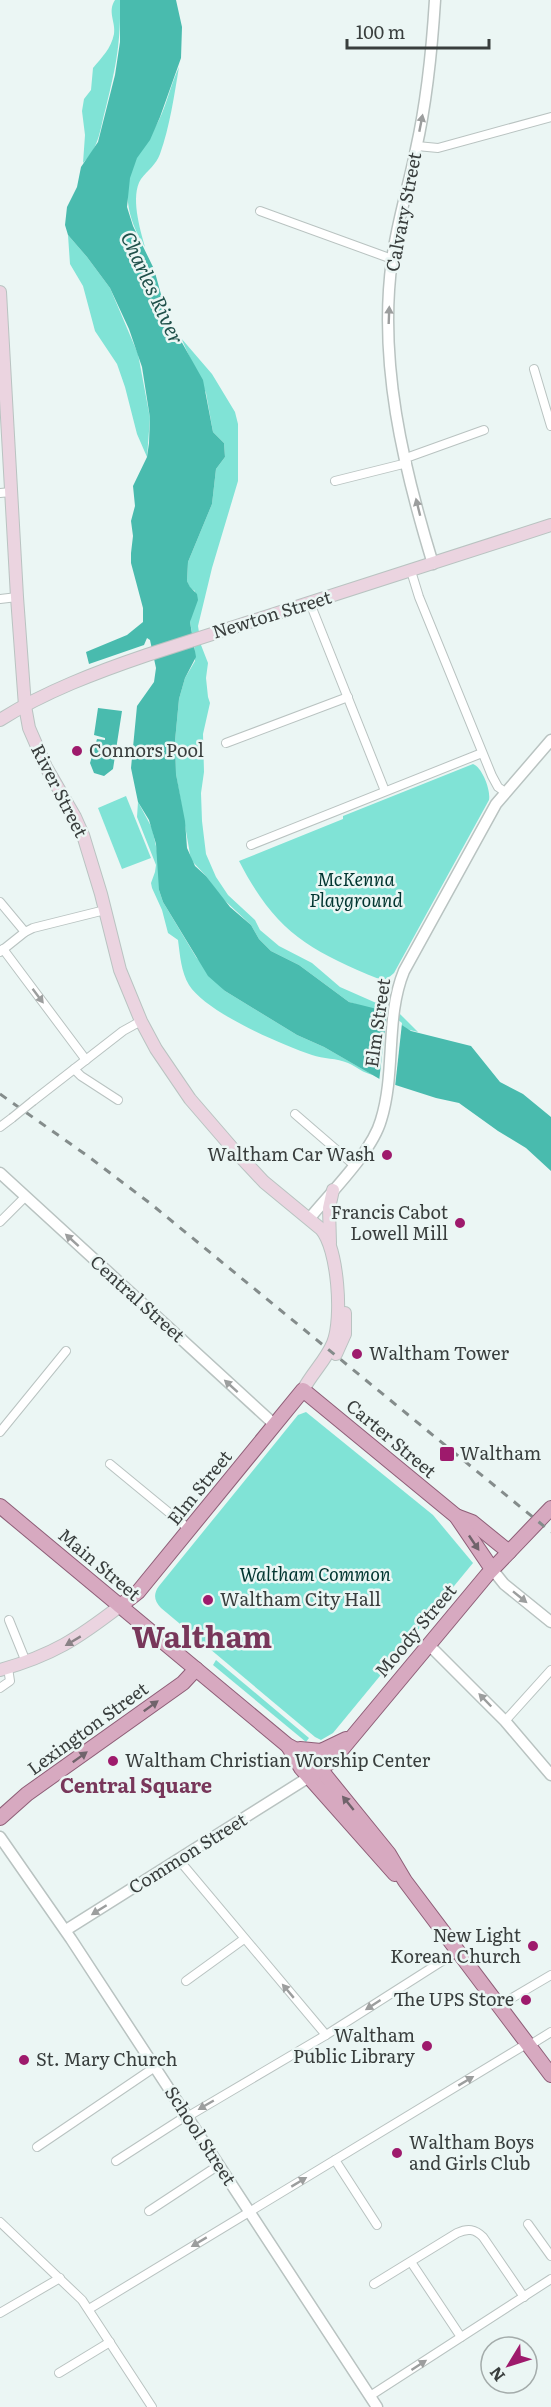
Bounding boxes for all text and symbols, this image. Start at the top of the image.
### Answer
scale bar [347,12,490,50]
text: 100 m [356,18,405,45]
one-way arrow [417,114,426,133]
street label: Calvary Street [378,149,428,274]
water label: Charles River [115,226,193,348]
one-way arrow [384,306,393,325]
one-way arrow [413,498,422,516]
street label: Newton Street [209,582,335,645]
place label: Connors Pool [89,736,204,763]
street label: River Street [25,739,96,842]
marker: Connors Pool [70,744,84,758]
park label: McKenna Playground [309,865,403,913]
street label: Elm Street [357,976,396,1069]
one-way arrow [32,989,44,1004]
place label: Waltham Car Wash [207,1140,375,1167]
marker: Waltham Car Wash [380,1148,394,1162]
place label: Francis Cabot Lowell Mill [331,1198,449,1246]
marker: Francis Cabot Lowell Mill [453,1216,467,1230]
one-way arrow [65,1234,80,1247]
street label: Central Street [85,1248,192,1348]
place label: Waltham Tower [369,1339,509,1366]
marker: Waltham Tower [350,1347,364,1361]
one-way arrow [224,1380,239,1393]
street label: Carter Street [341,1392,443,1484]
place label: Waltham [460,1439,541,1466]
street label: Elm Street [160,1443,238,1530]
marker: Waltham [438,1445,456,1463]
street label: Main Street [53,1521,148,1607]
one-way arrow [468,1534,480,1550]
park label: Waltham Common [239,1560,391,1587]
street label: Moody Street [368,1577,463,1683]
place label: Waltham City Hall [220,1585,381,1612]
one-way arrow [512,1590,527,1603]
marker: Waltham City Hall [201,1593,215,1607]
district label: Waltham [132,1613,272,1657]
one-way arrow [65,1635,81,1646]
street label: Lexington Street [21,1674,154,1781]
one-way arrow [478,1693,492,1707]
one-way arrow [144,1700,159,1712]
place label: Waltham Christian Worship Center [125,1746,431,1773]
one-way arrow [72,1752,88,1763]
marker: Waltham Christian Worship Center [106,1754,120,1768]
district label: Central Square [60,1769,212,1799]
one-way arrow [341,1795,354,1811]
street label: Common Street [123,1805,252,1900]
one-way arrow [91,1904,107,1915]
place label: New Light Korean Church [390,1921,522,1969]
marker: New Light Korean Church [526,1939,540,1953]
one-way arrow [282,1984,295,1999]
place label: The UPS Store [393,1985,514,2012]
marker: The UPS Store [519,1993,533,2007]
one-way arrow [365,1999,382,2010]
place label: Waltham Public Library [293,2021,416,2069]
marker: Waltham Public Library [420,2039,434,2053]
place label: St. Mary Church [36,2045,178,2072]
marker: St. Mary Church [17,2053,31,2067]
one-way arrow [458,2075,474,2086]
street label: School Street [159,2080,244,2191]
one-way arrow [198,2100,214,2111]
place label: Waltham Boys and Girls Club [409,2128,534,2176]
marker: Waltham Boys and Girls Club [390,2146,404,2160]
one-way arrow [291,2176,307,2187]
one-way arrow [191,2237,207,2248]
north arrow [479,2335,539,2395]
one-way arrow [410,2359,427,2370]
text: N [483,2362,510,2388]

